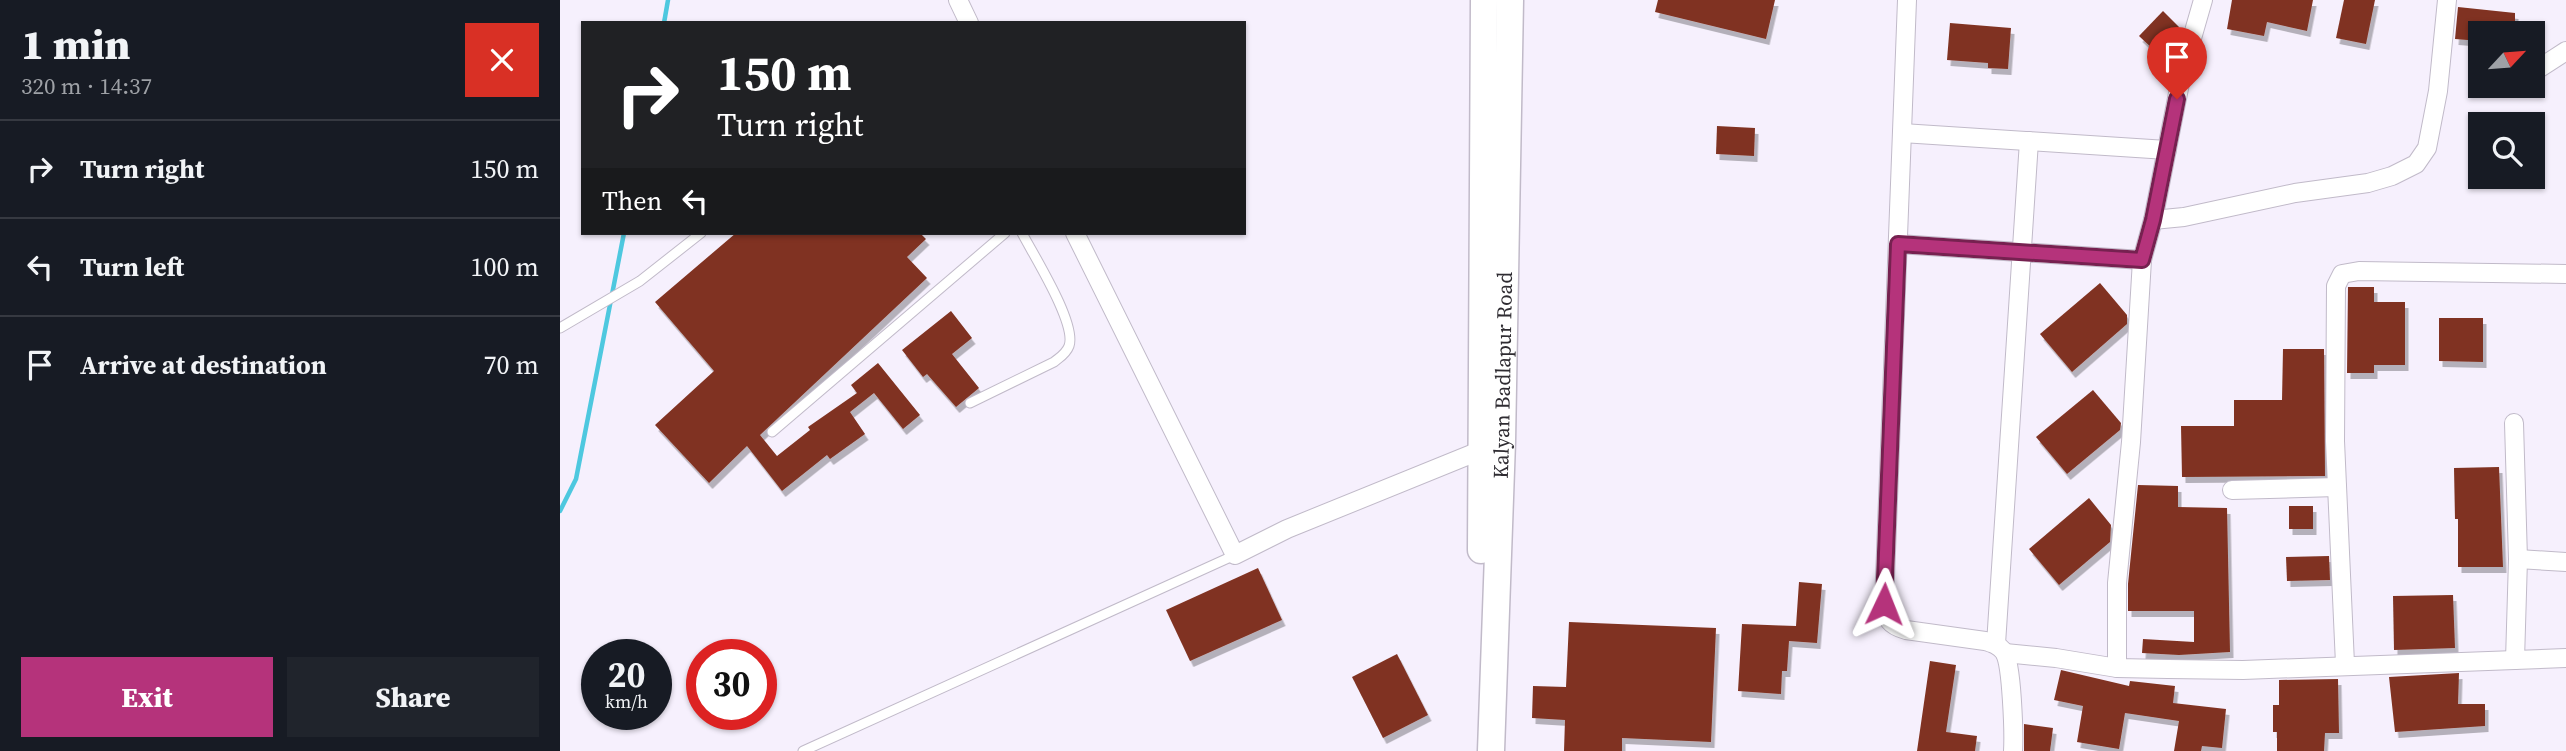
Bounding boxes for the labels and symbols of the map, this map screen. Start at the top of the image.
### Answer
north arrow [2468,21,2544,98]
pin [2147,27,2207,99]
street label: Kalyan Badlapur Road [1486,271,1519,479]
position arrow [1847,567,1921,641]
speed limit sign: 30 [686,639,777,730]

